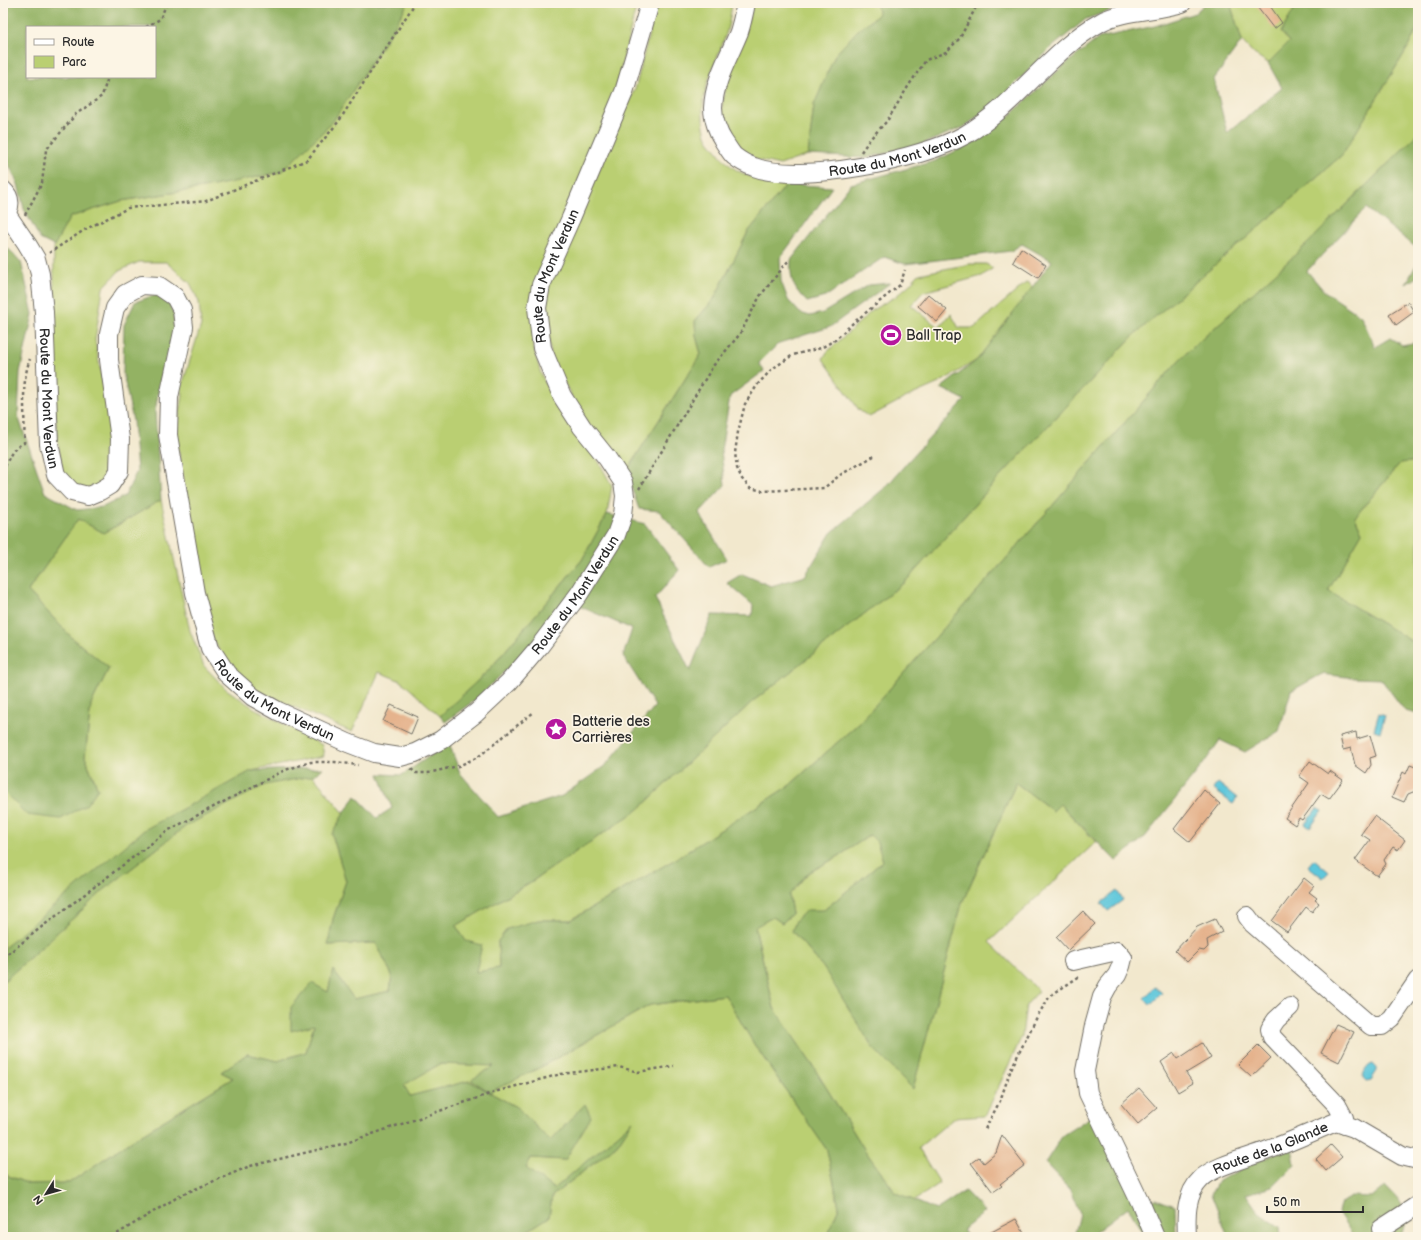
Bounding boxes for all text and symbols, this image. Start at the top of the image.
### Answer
legend [26,26,156,78]
text: Route [62,35,94,50]
text: Parc [62,55,86,70]
street label: Route du Mont Verdun [828,128,969,180]
street label: Route du Mont Verdun [528,206,582,344]
sports icon: Ball Trap [878,322,904,348]
street label: Route du Mont Verdun [36,327,63,470]
place label: Ball Trap [906,327,962,344]
street label: Route du Mont Verdun [528,532,622,658]
street label: Route du Mont Verdun [211,656,337,744]
place label: Batterie des Carrières [572,713,650,746]
place icon: Batterie des Carrières [543,716,569,742]
street label: Route de la Glande [1210,1118,1331,1178]
north arrow [26,1174,66,1214]
scale bar [1267,1188,1363,1214]
text: N [31,1193,46,1207]
text: 50 m [1273,1195,1300,1210]

